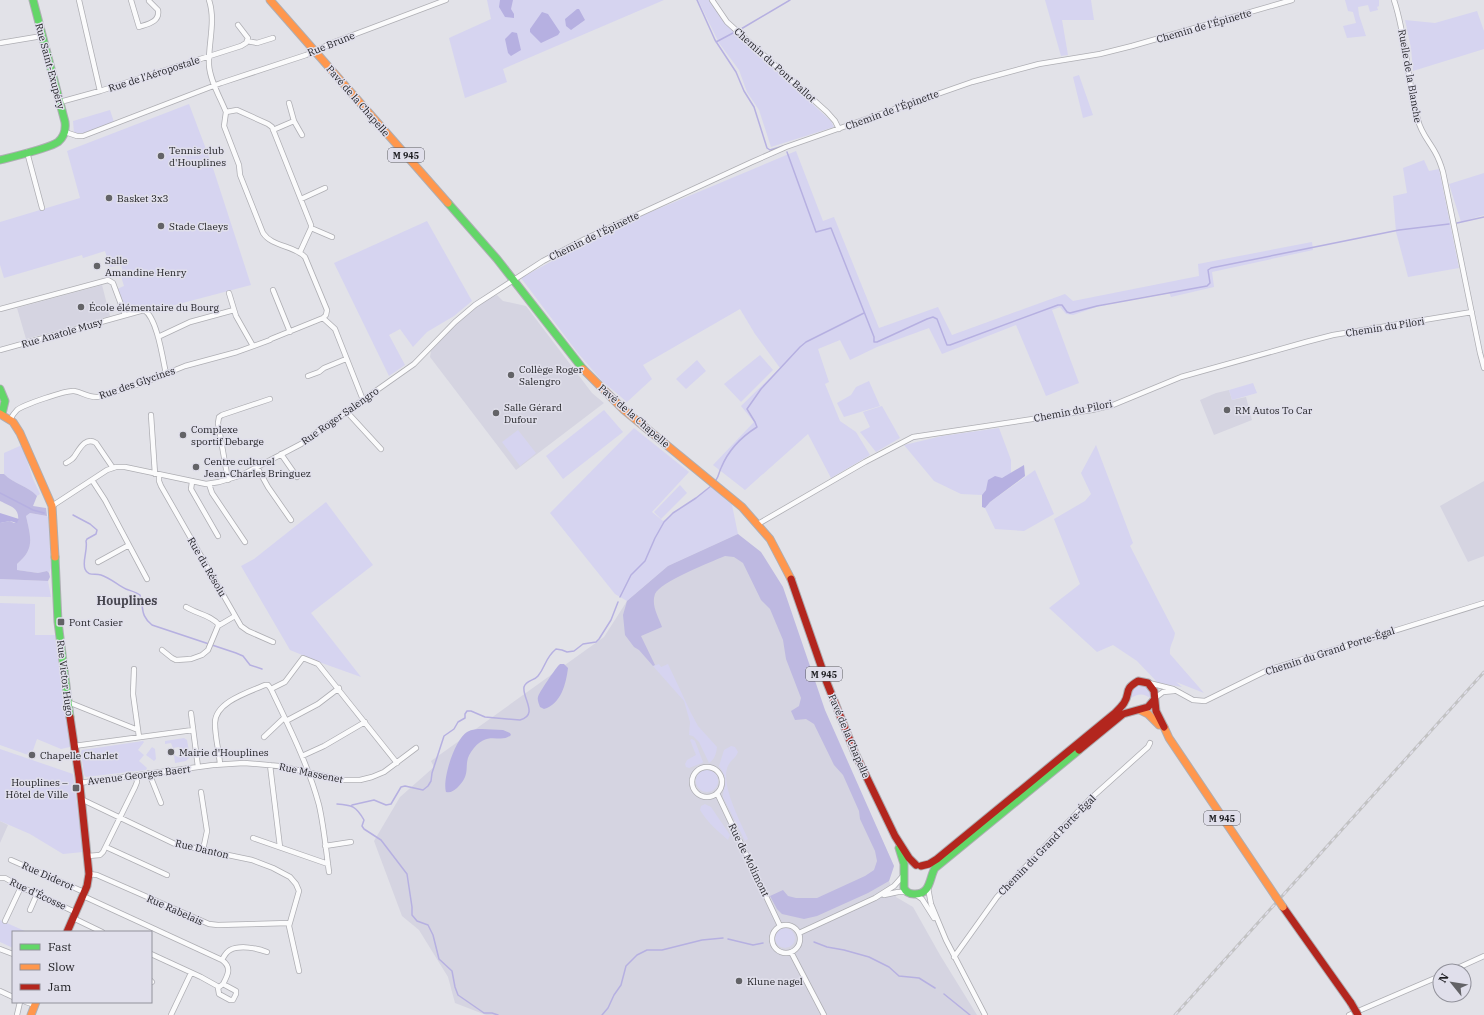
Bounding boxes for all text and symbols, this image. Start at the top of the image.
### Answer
street label: Chemin de l'Épinette [1155,6,1253,46]
street label: Rue Saint-Exupéry [32,22,68,111]
street label: Chemin du Pont Ballot [732,25,819,105]
street label: Ruelle de la Blanche [1395,28,1425,124]
street label: Rue Brune [305,29,357,59]
street label: Rue de l'Aéropostale [107,53,201,95]
street label: Pavé de la Chapelle [324,63,392,139]
street label: Chemin de l'Épinette [844,87,940,133]
place label: Tennis club d'Houplines [169,144,226,169]
road number: M 945 [388,148,424,162]
marker: Tennis club d'Houplines [156,151,166,161]
place label: Basket 3x3 [117,192,169,205]
marker: Basket 3x3 [104,193,114,203]
street label: Chemin de l'Épinette [547,209,641,263]
place label: Stade Claeys [169,220,228,233]
marker: Stade Claeys [156,221,166,231]
place label: Salle Amandine Henry [105,254,187,279]
marker: Salle Amandine Henry [92,261,102,271]
place label: École élémentaire du Bourg [89,301,219,314]
marker: École élémentaire du Bourg [76,302,86,312]
street label: Chemin du Pilori [1345,314,1425,340]
street label: Rue Anatole Musy [20,315,105,351]
place label: Collège Roger Salengro [519,363,583,388]
street label: Rue des Glycines [97,364,177,402]
marker: Collège Roger Salengro [506,370,516,380]
street label: Pavé de la Chapelle [596,382,672,450]
street label: Rue Roger Salengro [299,384,382,448]
street label: Chemin du Pilori [1033,397,1113,425]
place label: Salle Gérard Dufour [504,401,562,426]
place label: RM Autos To Car [1235,404,1313,417]
marker: RM Autos To Car [1222,405,1232,415]
marker: Salle Gérard Dufour [491,408,501,418]
place label: Complexe sportif Debarge [191,423,264,448]
marker: Complexe sportif Debarge [178,430,188,440]
place label: Centre culturel Jean-Charles Bringuez [204,455,311,480]
marker: Centre culturel Jean-Charles Bringuez [191,462,201,472]
street label: Rue du Résolu [185,535,229,599]
district label: Houplines [97,593,157,608]
place label: Pont Casier [69,616,123,629]
marker: Pont Casier [56,617,66,627]
street label: Chemin du Grand Porte-Égal [1264,624,1396,678]
street label: Rue Victor Hugo [54,639,76,717]
road number: M 945 [806,667,842,681]
street label: Pavé de la Chapelle [825,692,873,780]
place label: Mairie d'Houplines [179,746,269,759]
marker: Mairie d'Houplines [166,747,176,757]
place label: Chapelle Charlet [40,749,118,762]
marker: Chapelle Charlet [27,750,37,760]
street label: Rue Massenet [278,760,345,786]
street label: Avenue Georges Baert [87,762,192,788]
place label: Houplines – Hôtel de Ville [6,776,68,801]
marker: Houplines – Hôtel de Ville [71,783,81,793]
street label: Chemin du Grand Porte-Égal [995,792,1099,898]
road number: M 945 [1204,811,1240,825]
street label: Rue de Molimont [726,821,773,899]
street label: Rue Danton [174,836,231,862]
street label: Rue Diderot [20,859,77,893]
street label: Rue d'Écosse [8,875,68,913]
street label: Rue Rabelais [145,892,205,928]
legend [12,931,152,1003]
text: Fast [48,939,72,954]
text: Slow [48,959,75,974]
north arrow [1432,963,1472,1003]
text: N [1435,970,1452,985]
place label: Klune nagel [747,975,803,988]
marker: Klune nagel [734,976,744,986]
text: Jam [48,979,72,994]

